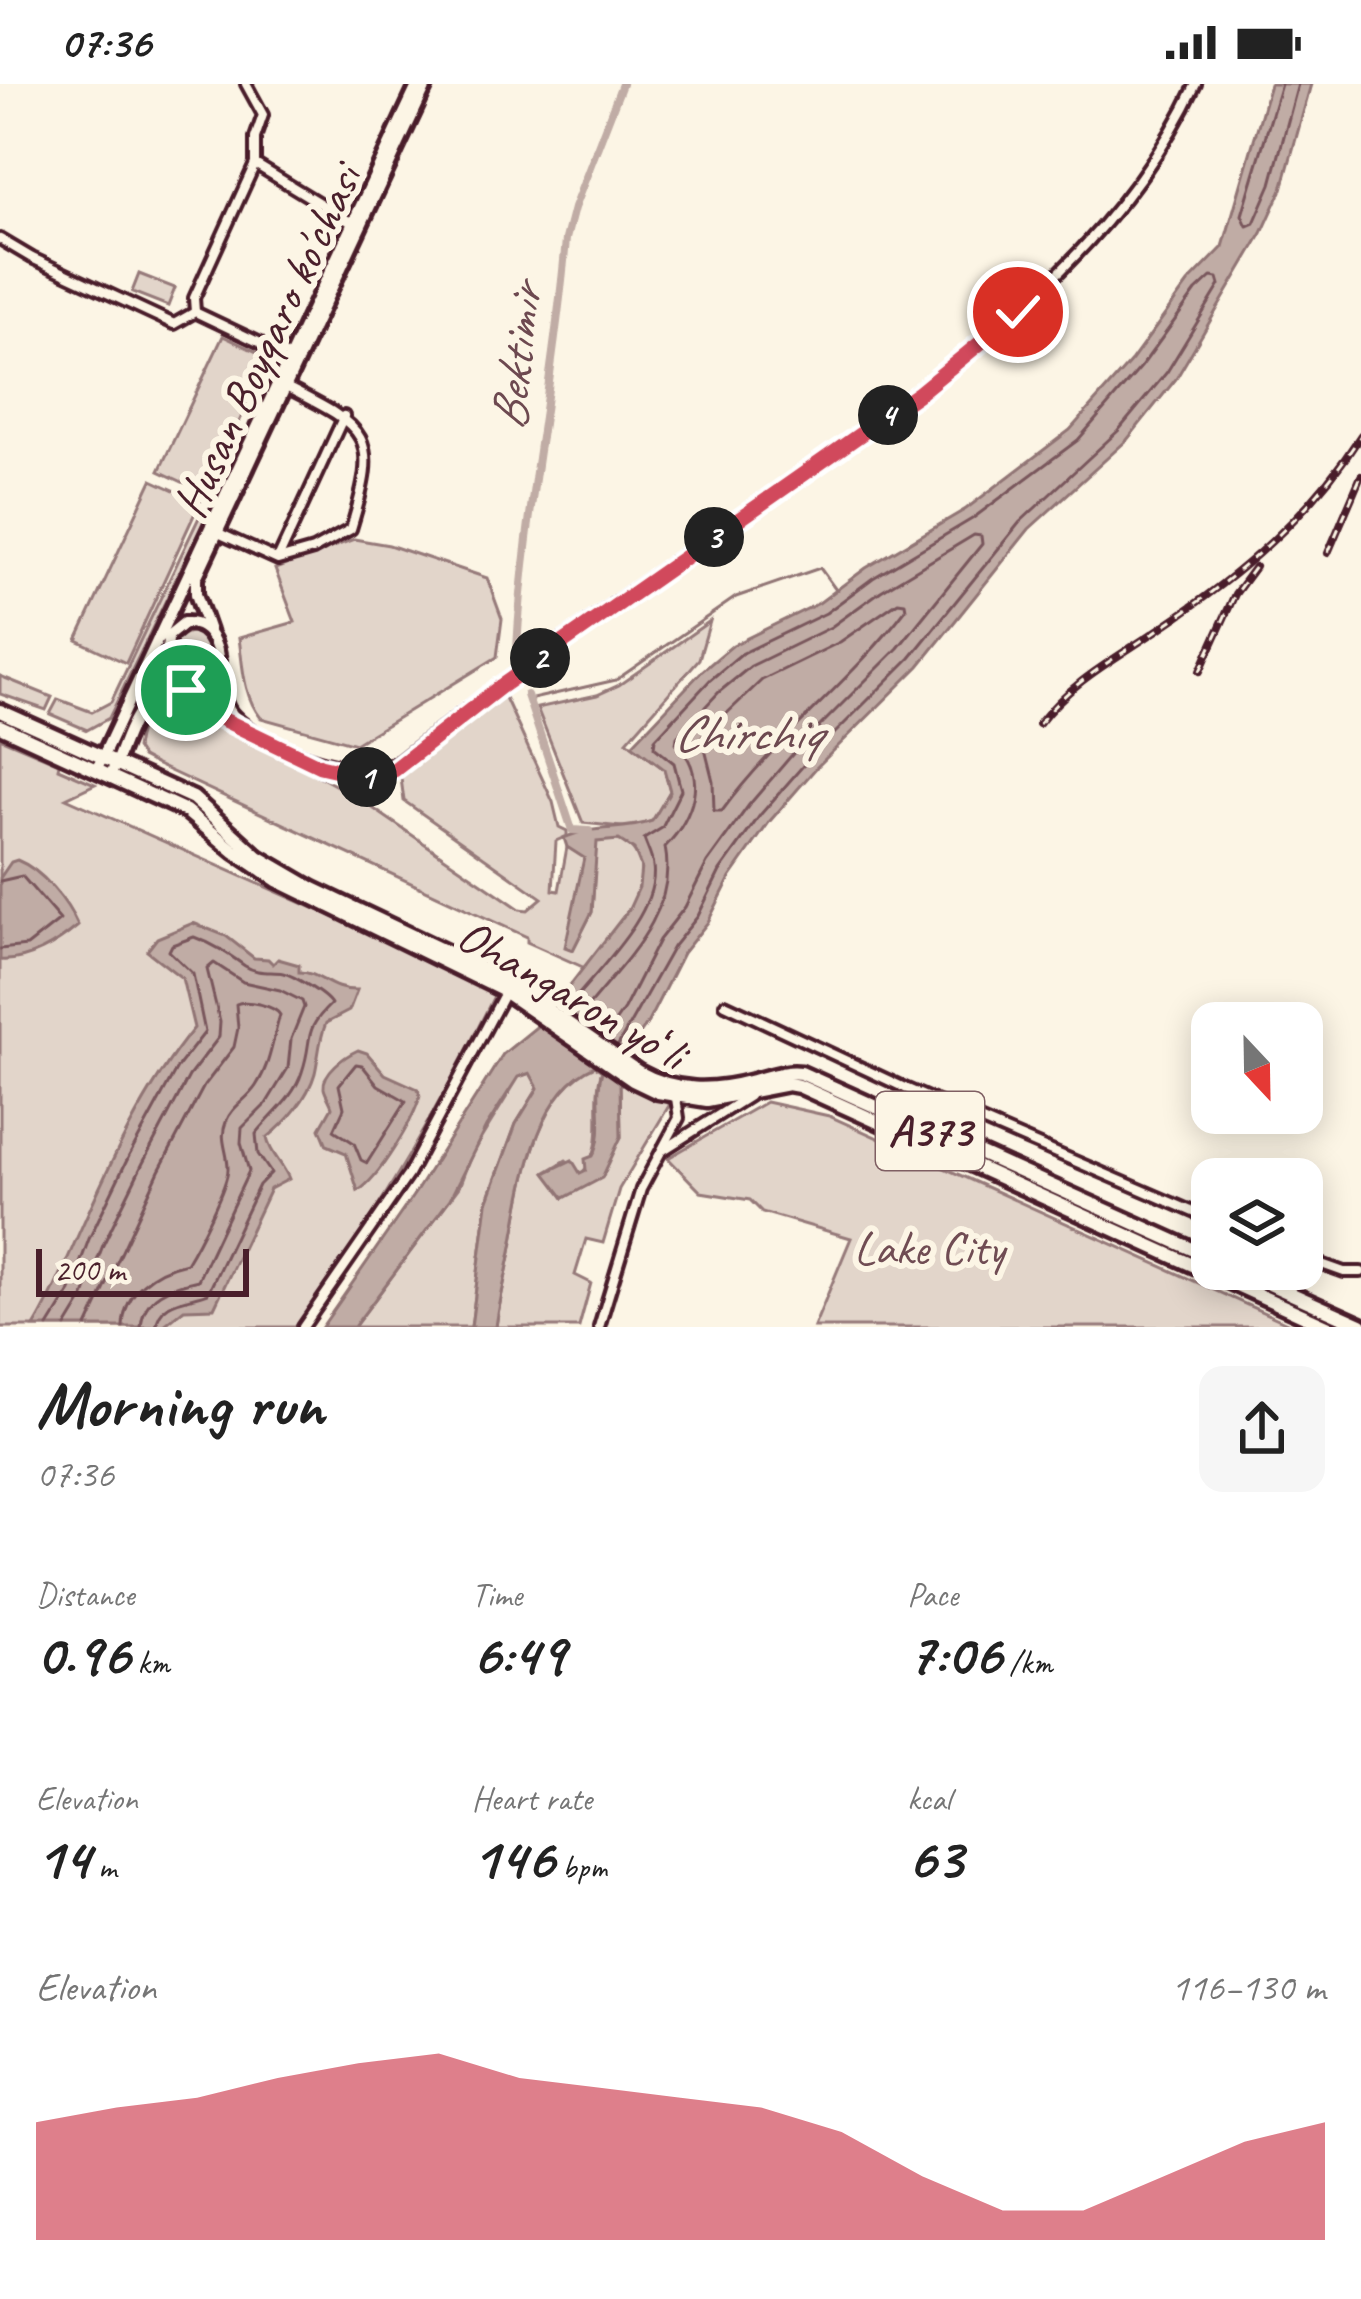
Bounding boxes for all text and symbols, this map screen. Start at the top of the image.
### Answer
text: 07:36 [60,14,151,71]
street label: Husan Boyqaro ko'chasi [159,151,377,527]
pin [967,261,1069,363]
water label: Bektimir [475,274,558,434]
icon: check [985,279,1051,345]
pin: 4 [858,385,918,445]
text: 4 [881,394,895,436]
pin: 3 [684,507,744,567]
text: 3 [707,516,721,558]
pin: 2 [510,628,570,688]
text: 2 [533,637,547,679]
pin [135,639,237,741]
icon: arrive [153,657,219,723]
water label: Chirchiq [673,701,829,765]
pin: 1 [337,747,397,807]
text: 1 [360,756,374,798]
street label: Ohangaron yoʻli [447,905,701,1086]
north arrow [1191,1002,1323,1134]
map controls [1191,1002,1323,1290]
road number: A373 [876,1092,984,1170]
button: layers [1191,1158,1323,1290]
park label: Lake City [854,1218,1008,1278]
scale bar [36,1243,249,1296]
text: 200 m [54,1249,125,1291]
text: Morning run [36,1363,324,1446]
button: share [1199,1366,1325,1492]
text: 07:36 [36,1450,114,1499]
text: Distance [36,1574,134,1616]
text: Time [472,1574,522,1616]
text: Pace [907,1574,958,1616]
text: 0.96 [36,1616,129,1692]
text: 6:49 [472,1616,565,1692]
text: 7:06 [907,1616,1001,1692]
text: km [129,1642,170,1684]
text: /km [1001,1642,1052,1684]
text: Elevation [36,1778,138,1820]
text: Heart rate [472,1778,592,1820]
text: kcal [907,1778,951,1820]
text: 14 [36,1820,90,1896]
text: 146 [472,1820,554,1896]
text: 63 [907,1820,963,1896]
text: m [90,1846,116,1888]
text: bpm [554,1846,607,1888]
text: Elevation [36,1963,156,2012]
text: 116–130 m [1171,1963,1325,2012]

